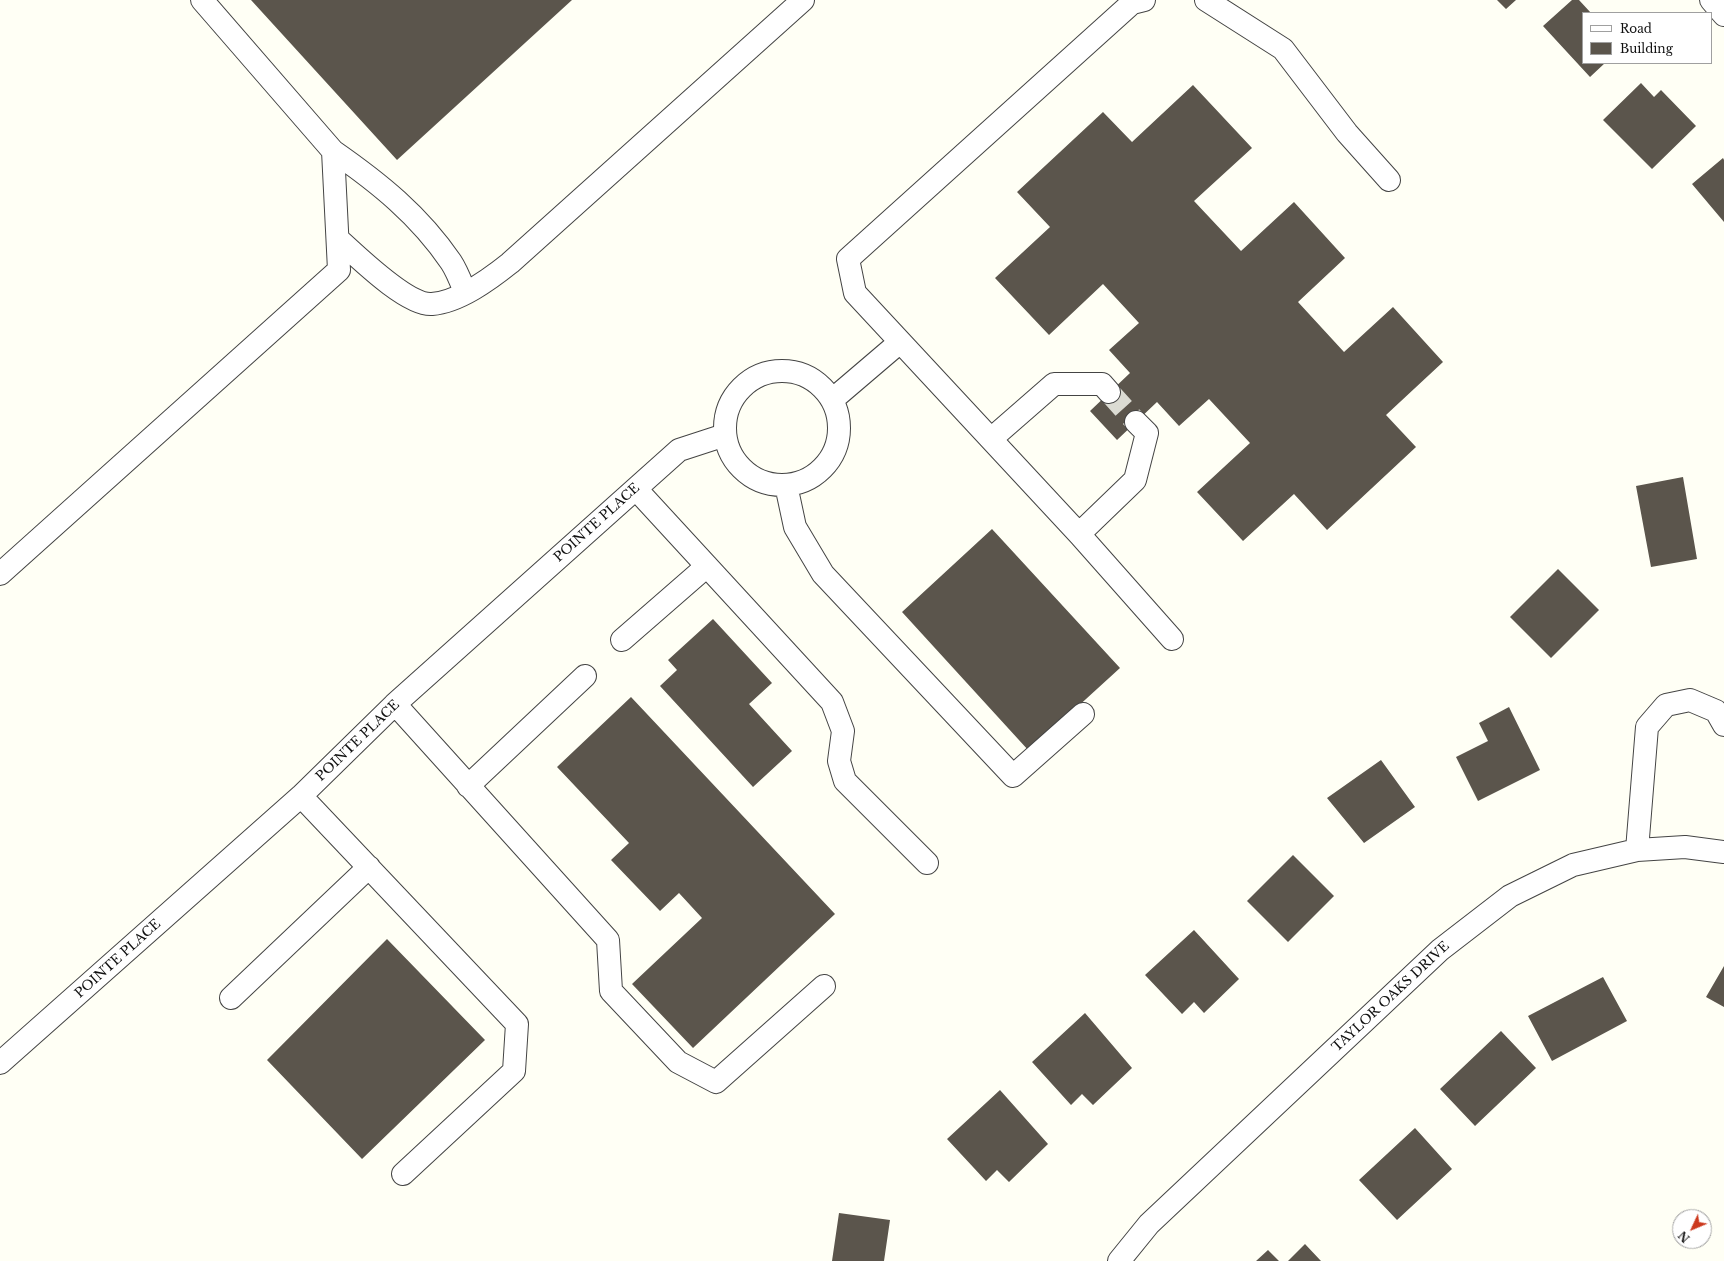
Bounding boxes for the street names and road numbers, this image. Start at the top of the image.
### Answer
street label: POINTE PLACE [551,480,643,566]
street label: POINTE PLACE [313,697,403,785]
street label: POINTE PLACE [72,916,164,1002]
street label: TAYLOR OAKS DRIVE [1329,939,1453,1055]

